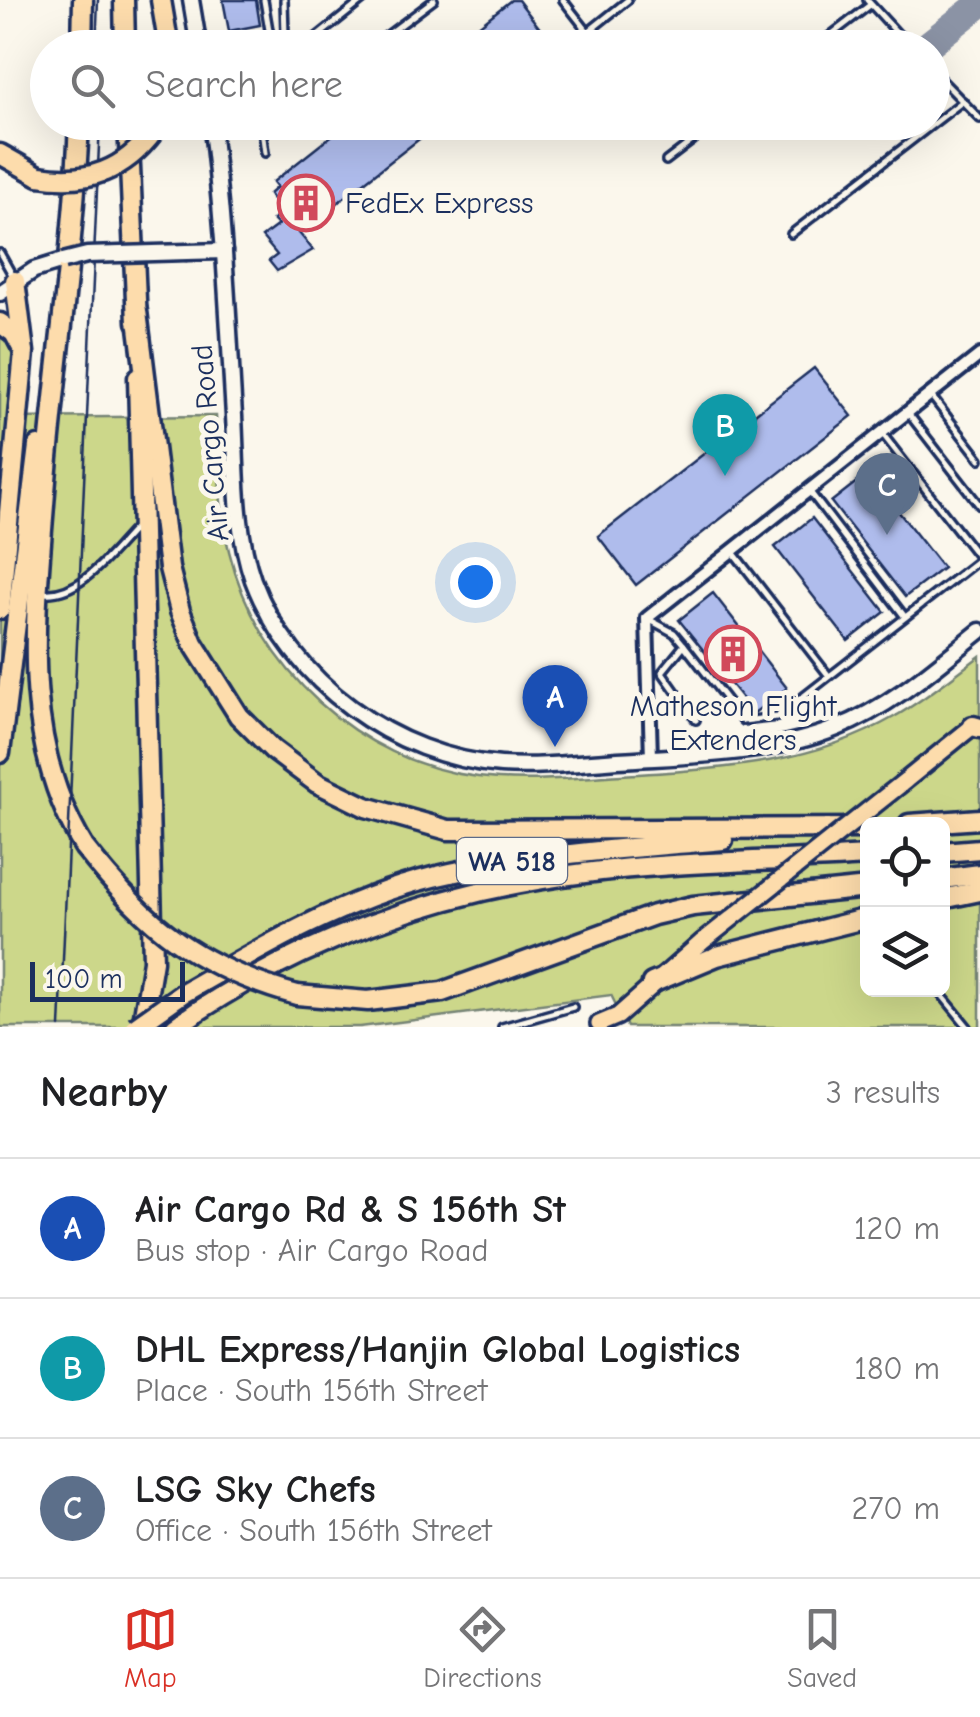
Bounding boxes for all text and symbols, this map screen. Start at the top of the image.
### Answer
search box [30,30,950,140]
icon: search [65,58,120,113]
text: Search here [145,63,343,107]
building icon: FedEx Express [276,173,336,233]
place label: FedEx Express [345,186,533,221]
street label: Air Cargo Road [184,343,237,543]
pin: B [692,394,758,476]
pin: C [854,452,920,535]
your location [450,557,501,608]
building icon: Matheson Flight Extenders [703,624,763,684]
pin: A [522,664,588,747]
place label: Matheson Flight Extenders [630,689,838,758]
map controls [860,817,950,997]
button: locate [860,817,950,907]
road number: WA 518 [457,838,567,884]
button: layers [860,907,950,997]
scale bar [30,957,185,1001]
text: 100 m [45,963,123,995]
text: Nearby [40,1068,167,1117]
text: 3 results [826,1074,940,1111]
text: Air Cargo Rd & S 156th St [135,1188,566,1232]
text: A [64,1210,81,1247]
text: 120 m [854,1210,940,1247]
text: Bus stop · Air Cargo Road [135,1232,488,1269]
text: DHL Express/Hanjin Global Logistics [135,1328,740,1372]
text: B [63,1350,82,1387]
text: 180 m [854,1350,940,1387]
text: Place · South 156th Street [135,1372,487,1409]
text: LSG Sky Chefs [135,1468,376,1512]
text: C [63,1490,82,1527]
text: 270 m [852,1490,940,1527]
text: Office · South 156th Street [135,1512,492,1549]
tab: Map [123,1602,178,1694]
tab: Directions [423,1602,542,1694]
tab: Saved [787,1602,857,1694]

